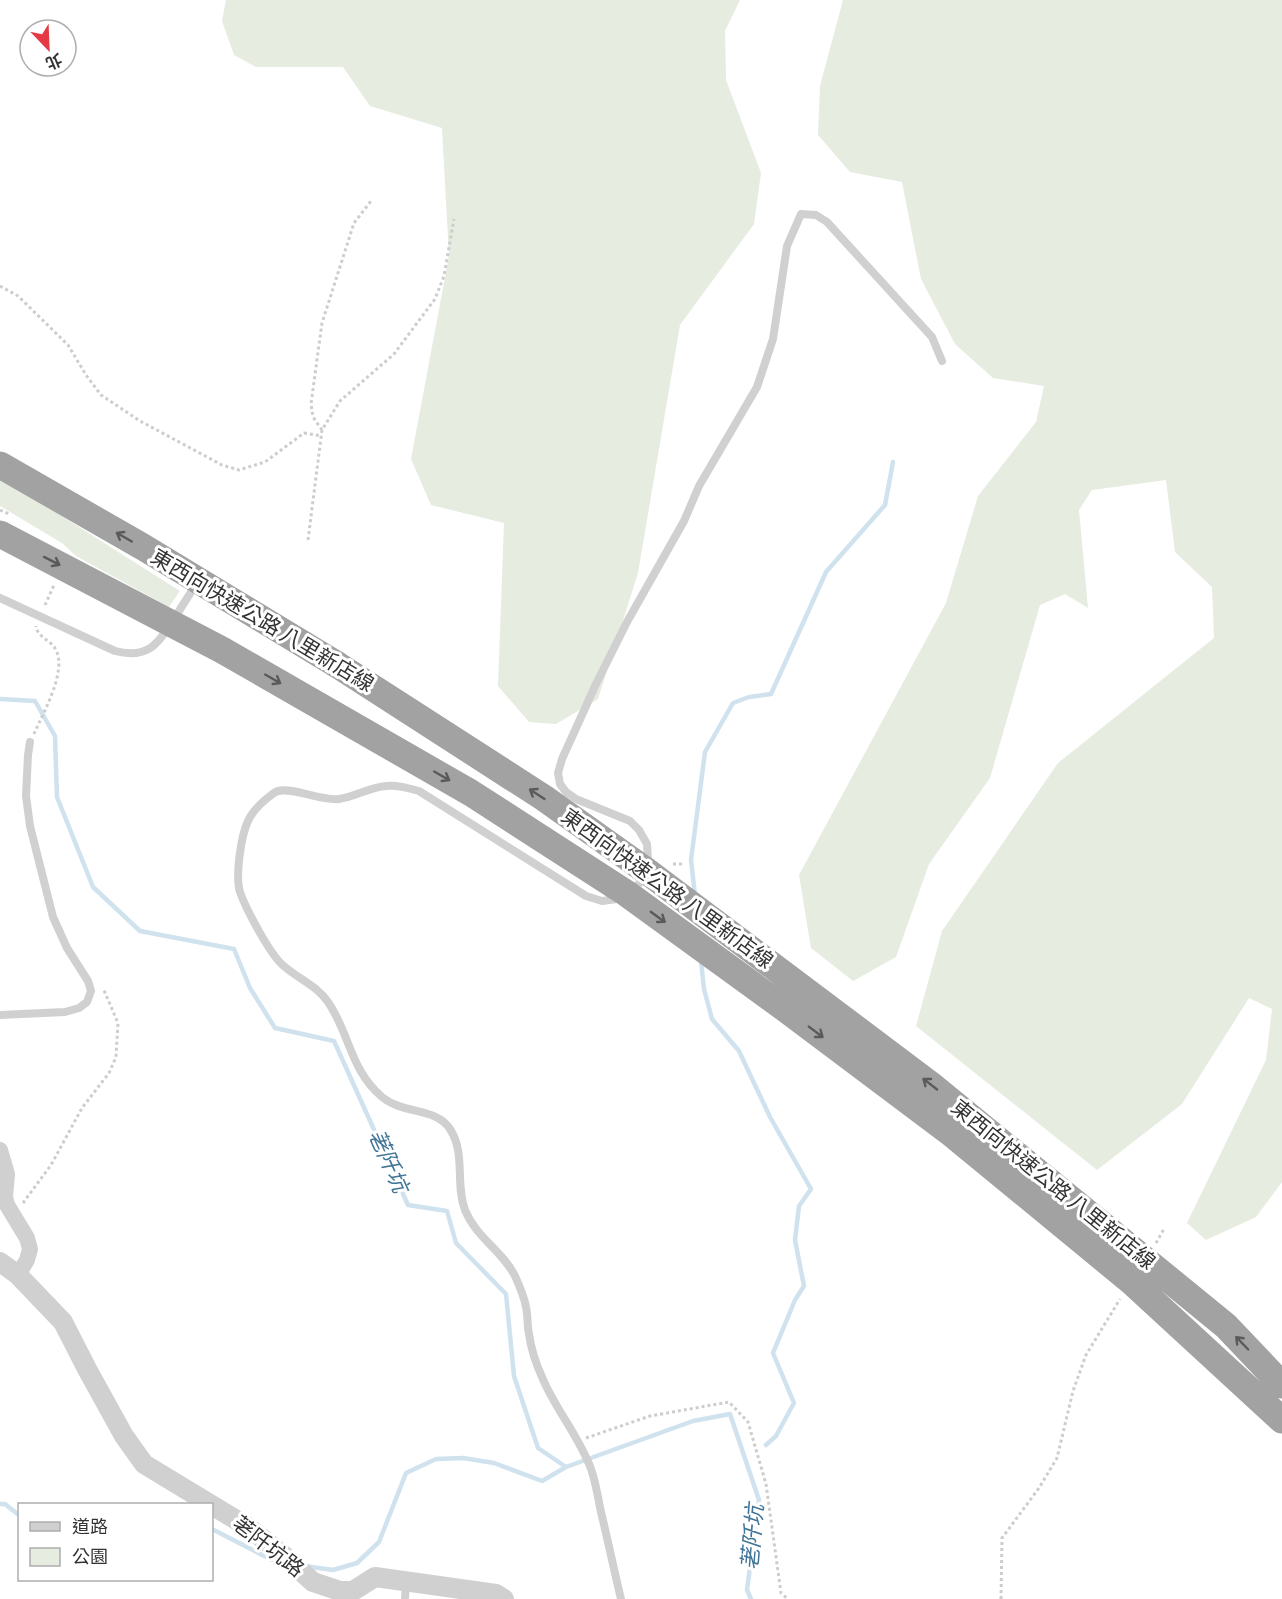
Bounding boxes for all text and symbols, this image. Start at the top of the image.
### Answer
north arrow [18,18,78,78]
text: 北 [43,50,64,72]
one-way arrow [116,530,133,542]
street label: 東西向快速公路 八里新店線 [147,545,377,696]
one-way arrow [43,555,61,567]
one-way arrow [264,673,281,685]
one-way arrow [433,771,450,783]
one-way arrow [528,787,545,800]
street label: 東西向快速公路 八里新店線 [557,805,777,973]
one-way arrow [650,910,666,923]
one-way arrow [807,1025,823,1038]
one-way arrow [922,1078,938,1091]
street label: 東西向快速公路 八里新店線 [947,1096,1160,1274]
water label: 荖阡坑 [365,1126,414,1198]
one-way arrow [1234,1335,1249,1350]
water label: 荖阡坑 [738,1500,767,1571]
legend [18,1503,213,1581]
street label: 荖阡坑路 [228,1512,308,1581]
text: 道路 [72,1517,108,1537]
text: 公園 [72,1548,108,1567]

